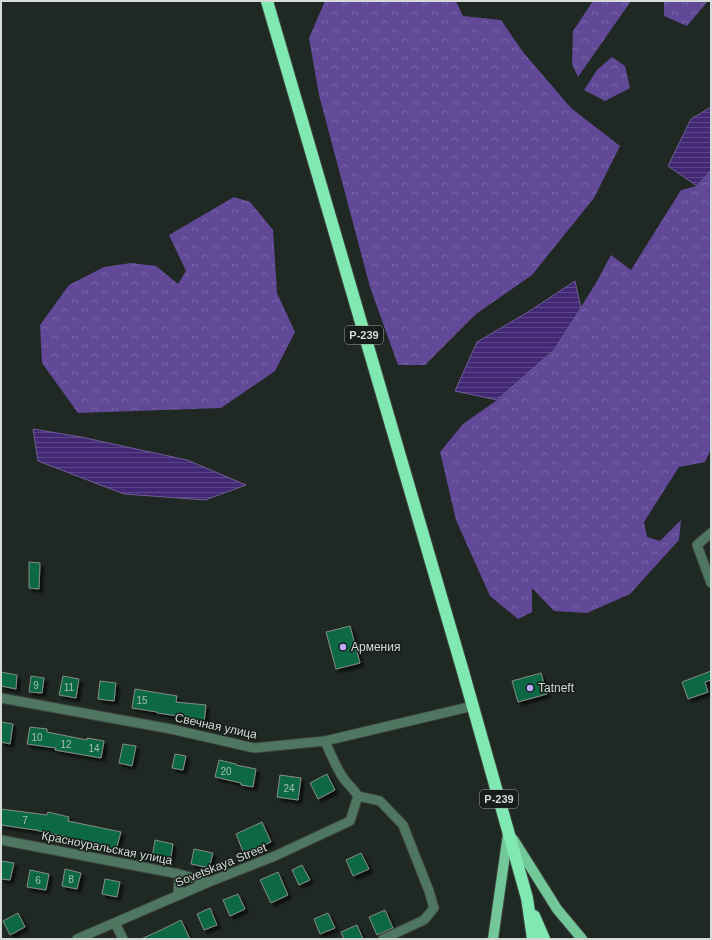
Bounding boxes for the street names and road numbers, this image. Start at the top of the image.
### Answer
road number: Р-239 [345,326,383,344]
street label: Свечная улица [174,710,259,742]
road number: Р-239 [480,790,518,808]
street label: Красноуральская улица [40,828,174,868]
street label: Sovetskaya Street [173,840,269,890]

